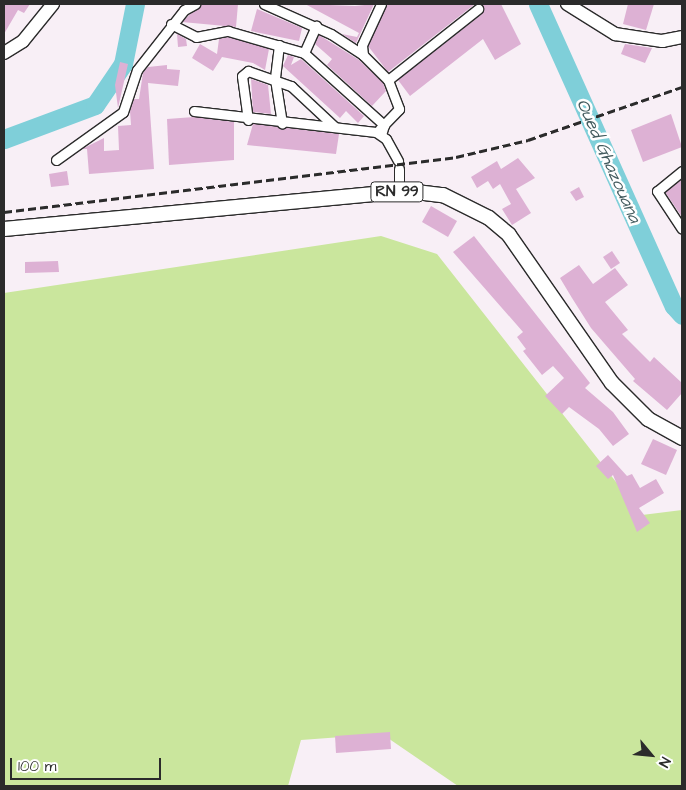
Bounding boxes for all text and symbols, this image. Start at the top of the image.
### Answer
water label: Oued Ghazouana [571,96,645,226]
road number: RN 99 [370,180,424,204]
north arrow [626,730,676,780]
scale bar [12,748,164,780]
text: N [653,753,675,771]
text: 100 m [18,756,57,777]

